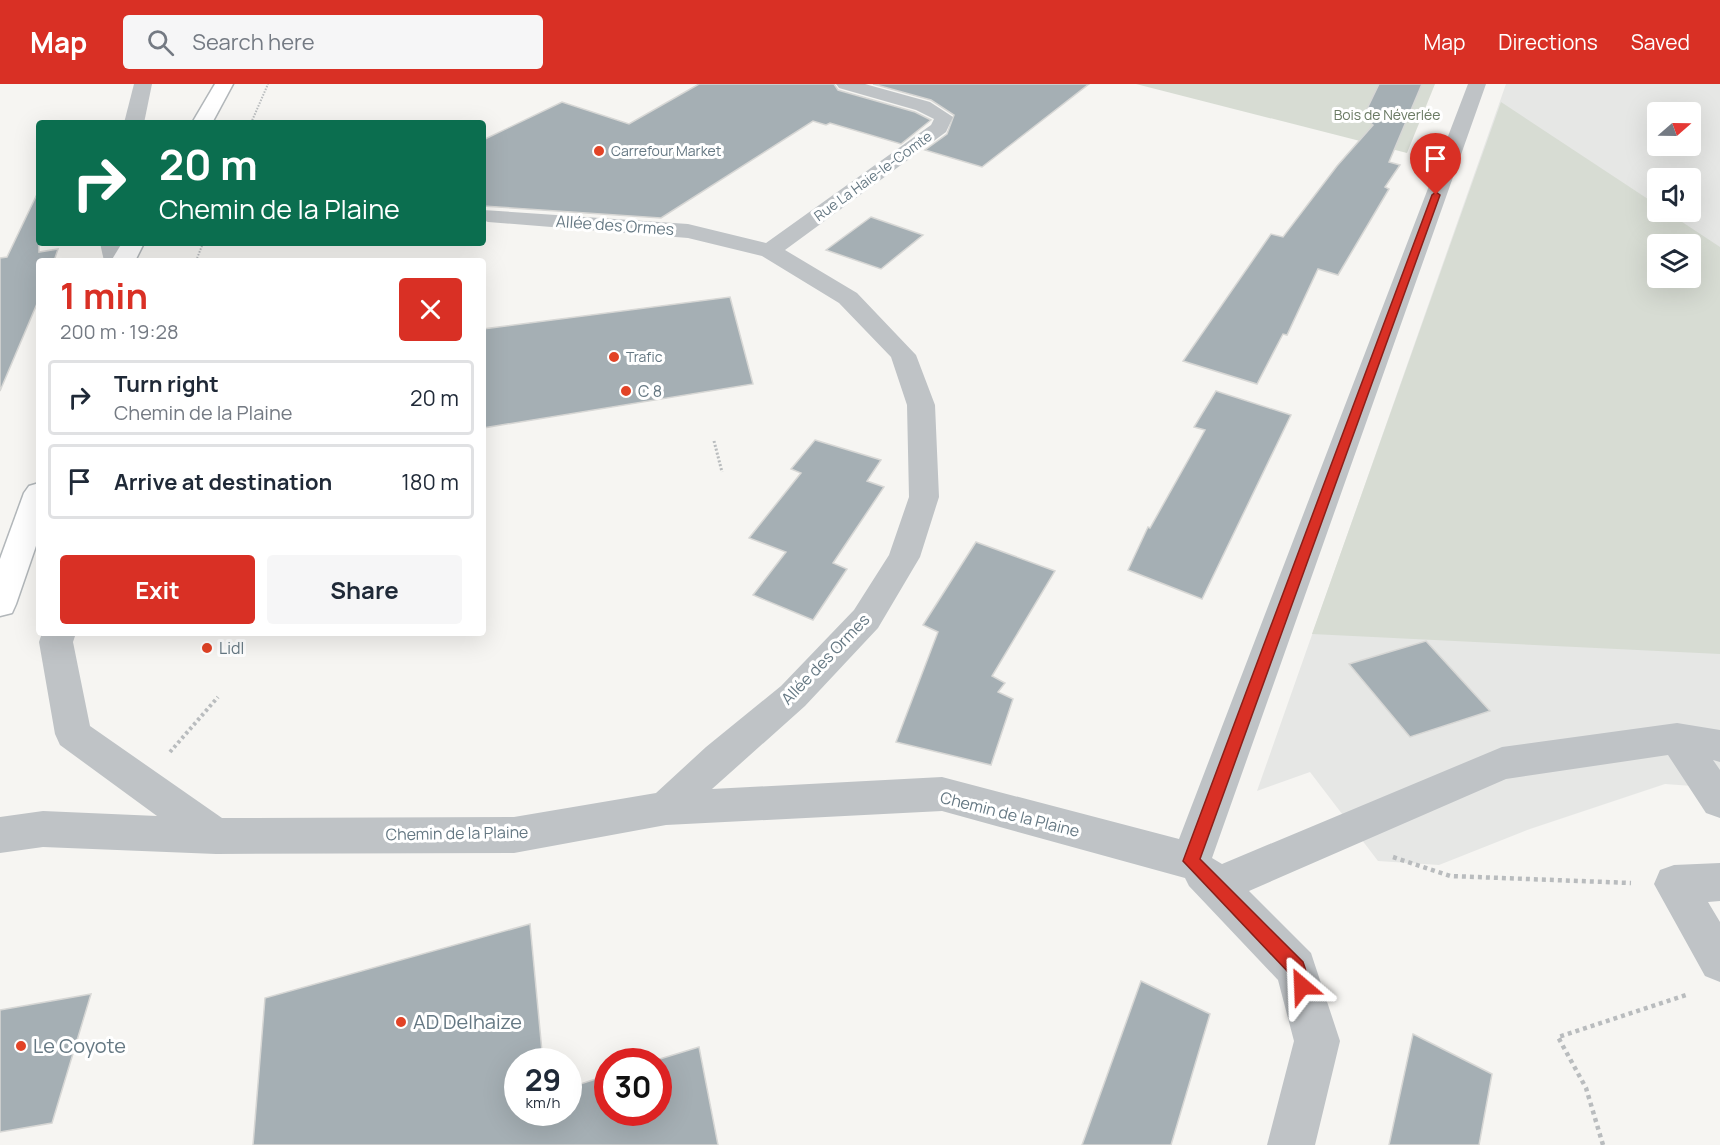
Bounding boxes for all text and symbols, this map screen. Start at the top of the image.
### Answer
search box [123,15,543,69]
text: Map [30,23,87,61]
icon: search [144,26,177,59]
text: Search here [192,27,315,57]
text: Map [1424,28,1465,56]
text: Directions [1498,28,1598,56]
text: Saved [1631,28,1690,56]
north arrow [1647,102,1701,156]
map controls [1647,102,1701,288]
park label: Bois de Néverlée [1334,105,1440,124]
street label: Rue La Haie-le-Comte [810,126,936,225]
pin [1410,133,1461,195]
text: 20 m [159,135,258,193]
place label: Carrefour Market [611,141,722,160]
icon: arrive [1419,142,1452,175]
icon: right [60,144,138,222]
marker: Carrefour Market [592,144,606,158]
button: sound [1647,168,1701,222]
text: Chemin de la Plaine [159,190,400,227]
street label: Allée des Ormes [555,210,675,240]
button: layers [1647,234,1701,288]
text: 1 min [60,271,148,320]
button: close [399,278,462,341]
text: 200 m · 19:28 [60,318,179,345]
place label: Trafic [626,347,663,366]
marker: Trafic [607,350,621,364]
text: Turn right [114,369,219,399]
place label: C 8 [638,380,662,402]
icon: right [63,381,96,414]
text: 20 m [410,383,459,413]
marker: C 8 [619,384,633,398]
text: Chemin de la Plaine [114,399,292,426]
icon: arrive [63,465,96,498]
text: Arrive at destination [114,467,332,497]
text: 180 m [401,467,459,497]
button: Exit [60,555,255,624]
button: Share [267,555,462,624]
street label: Allée des Ormes [776,609,874,709]
place label: Lidl [219,637,244,659]
marker: Lidl [200,641,214,655]
street label: Chemin de la Plaine [938,786,1082,842]
street label: Chemin de la Plaine [385,821,529,845]
position arrow [1270,954,1334,1018]
place label: AD Delhaize [413,1008,522,1035]
marker: AD Delhaize [394,1015,408,1029]
place label: Le Coyote [33,1032,126,1059]
marker: Le Coyote [14,1039,28,1053]
speed limit sign: 30 [594,1048,672,1126]
text: 29 [525,1059,561,1100]
text: km/h [526,1092,560,1113]

